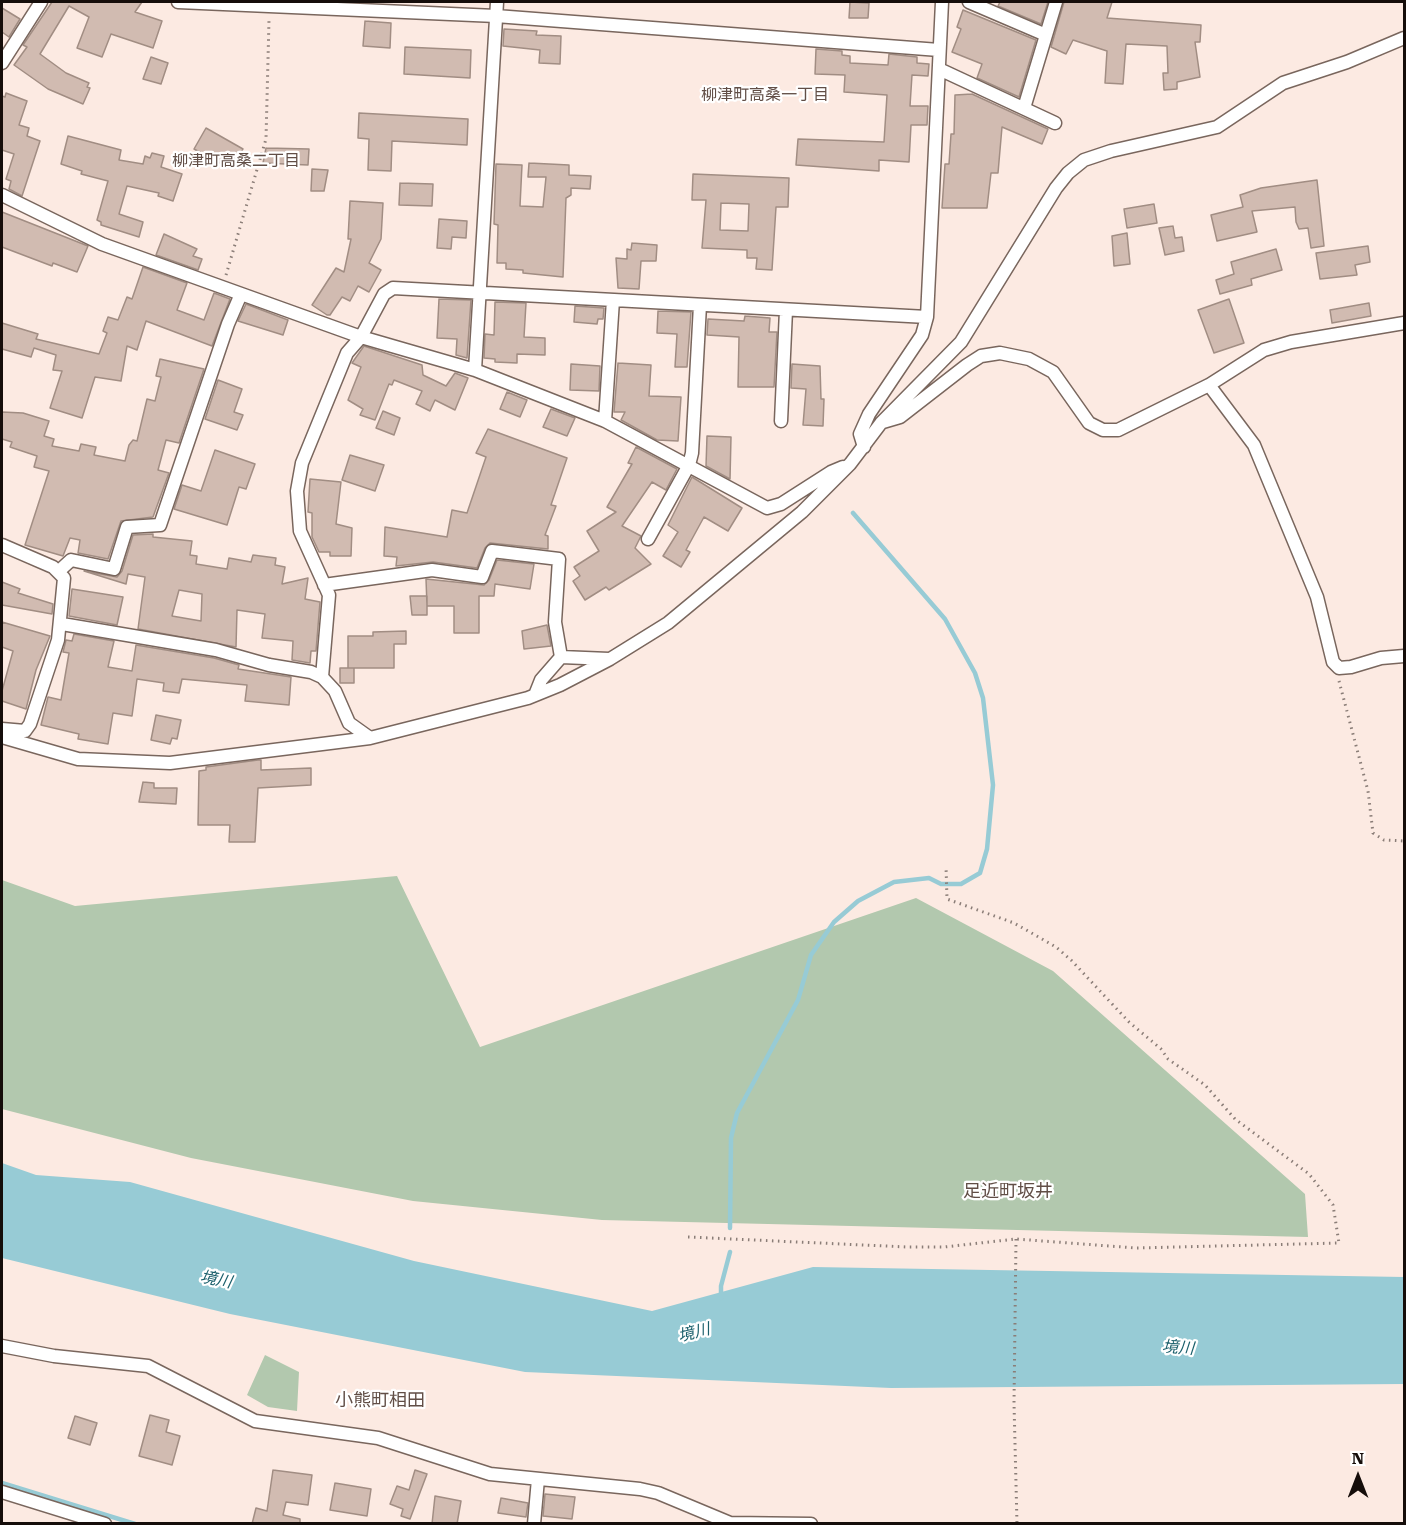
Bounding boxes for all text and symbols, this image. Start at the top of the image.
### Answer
district label: 柳津町高桑一丁目 [701,85,829,105]
district label: 柳津町高桑二丁目 [172,151,300,171]
district label: 足近町坂井 [963,1181,1053,1203]
water label: 境川 [198,1268,234,1292]
water label: 境川 [676,1320,712,1346]
water label: 境川 [1161,1337,1195,1359]
district label: 小熊町相田 [335,1390,425,1412]
north arrow [1328,1447,1388,1507]
text: N [1352,1449,1364,1468]

